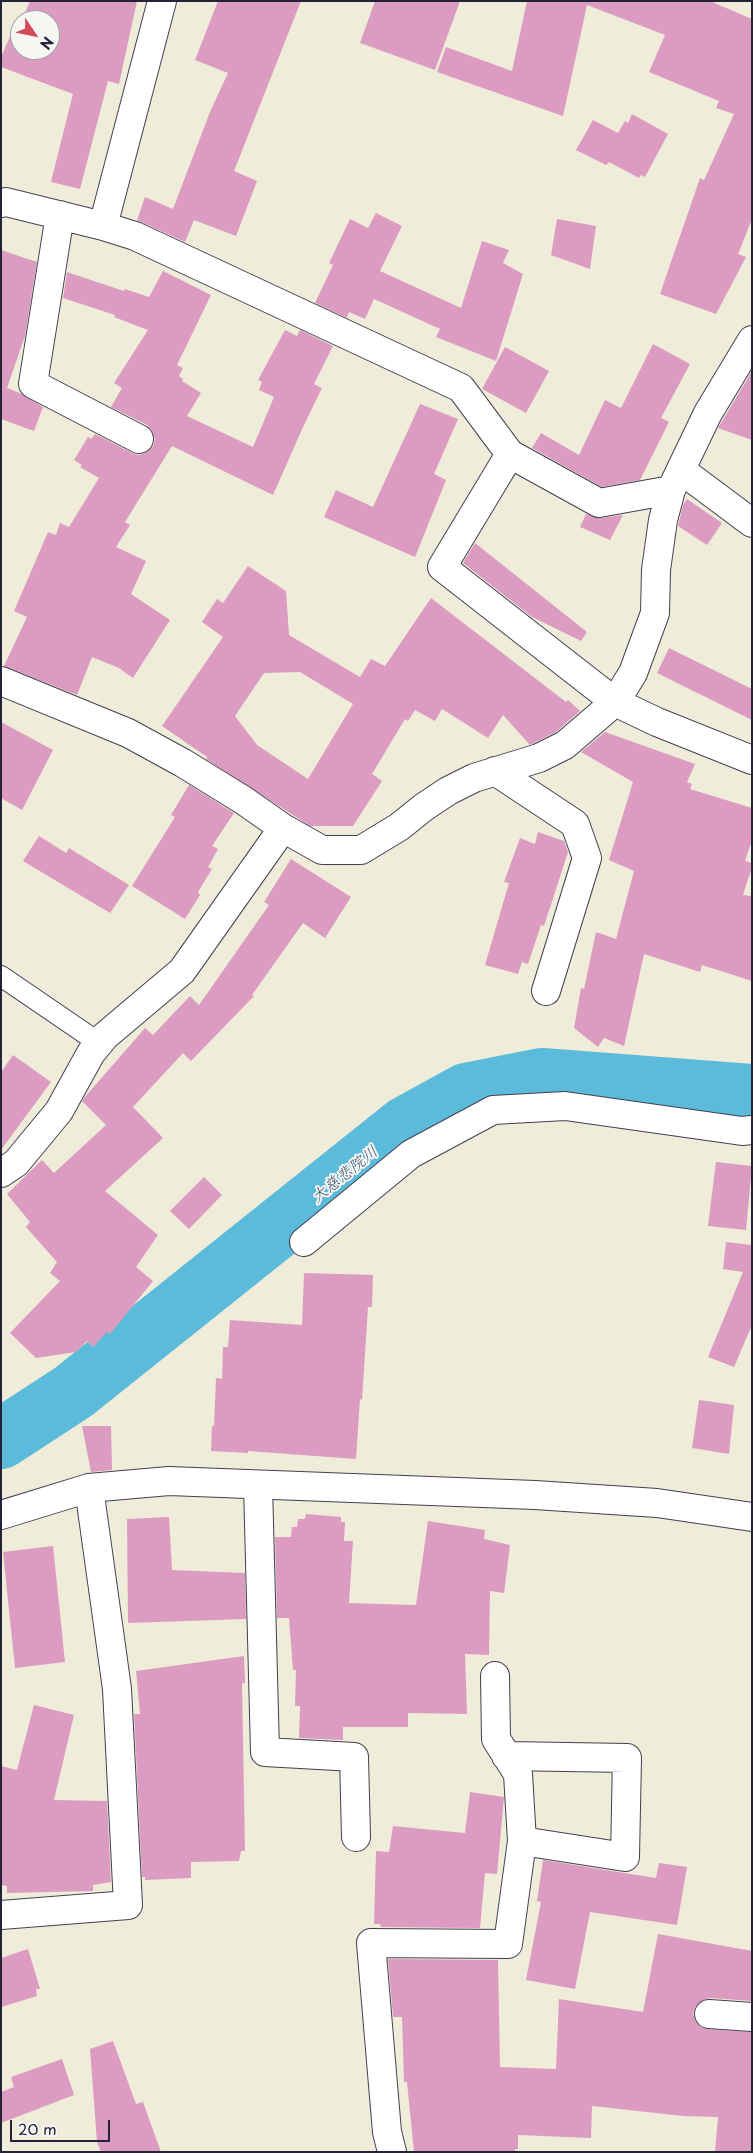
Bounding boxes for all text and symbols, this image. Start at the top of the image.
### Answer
north arrow [10,10,60,60]
text: N [35,33,59,54]
water label: 大慈悲院川 [308,1142,382,1208]
scale bar [12,2110,112,2142]
text: 20 m [18,2117,57,2140]

